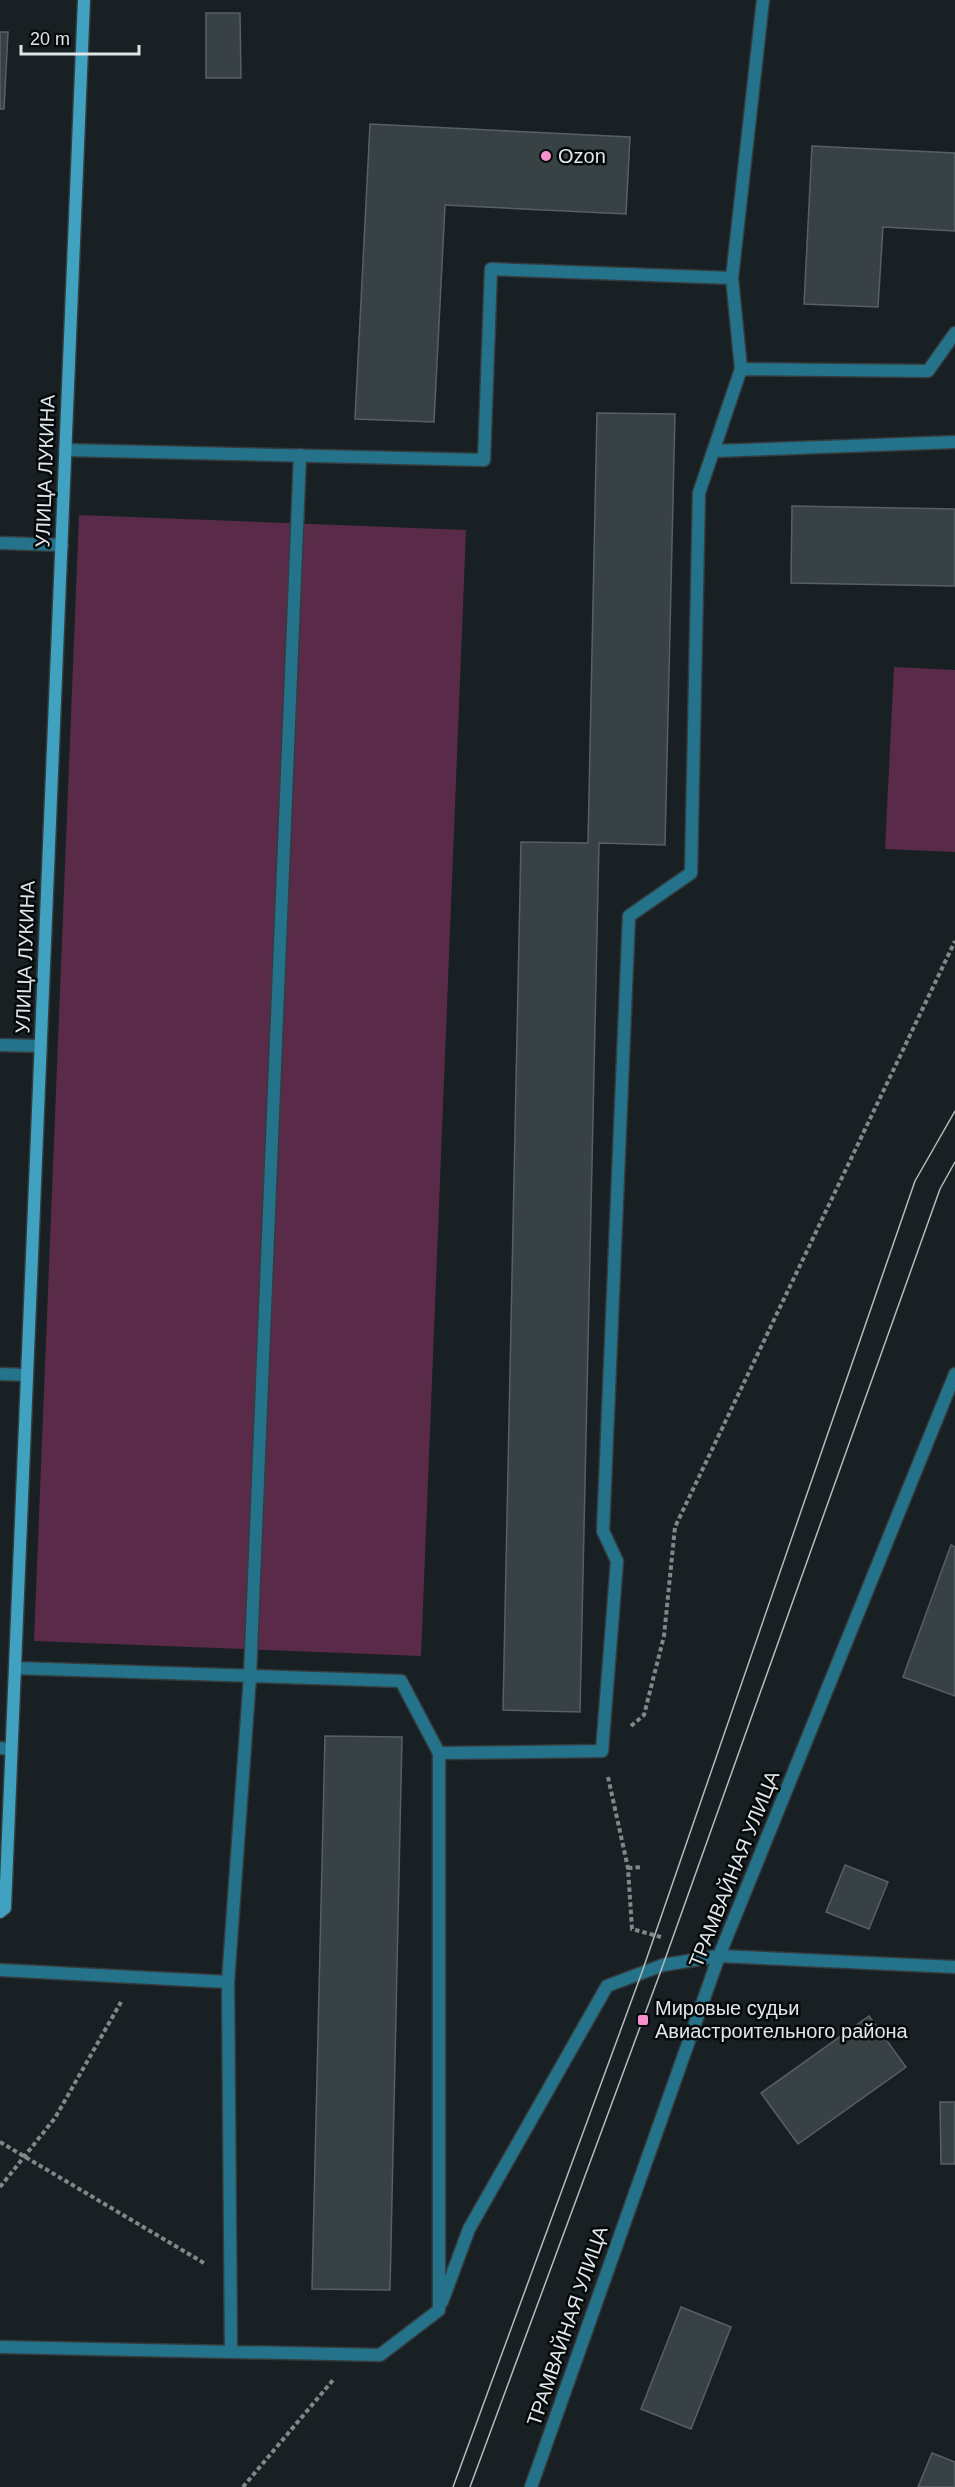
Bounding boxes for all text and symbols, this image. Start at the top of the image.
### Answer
scale bar [21,18,140,56]
text: 20 m [30,29,70,49]
place label: Ozon [558,145,606,167]
marker: Ozon [539,149,553,163]
street label: УЛИЦА ЛУКИНА [31,394,59,548]
street label: УЛИЦА ЛУКИНА [11,880,39,1034]
street label: ТРАМВАЙНАЯ УЛИЦА [684,1767,784,1971]
place label: Мировые судьи Авиастроительного района [655,1997,909,2042]
marker: Мировые судьи Авиастроительного района [636,2013,650,2027]
street label: ТРАМВАЙНАЯ УЛИЦА [521,2222,612,2429]

